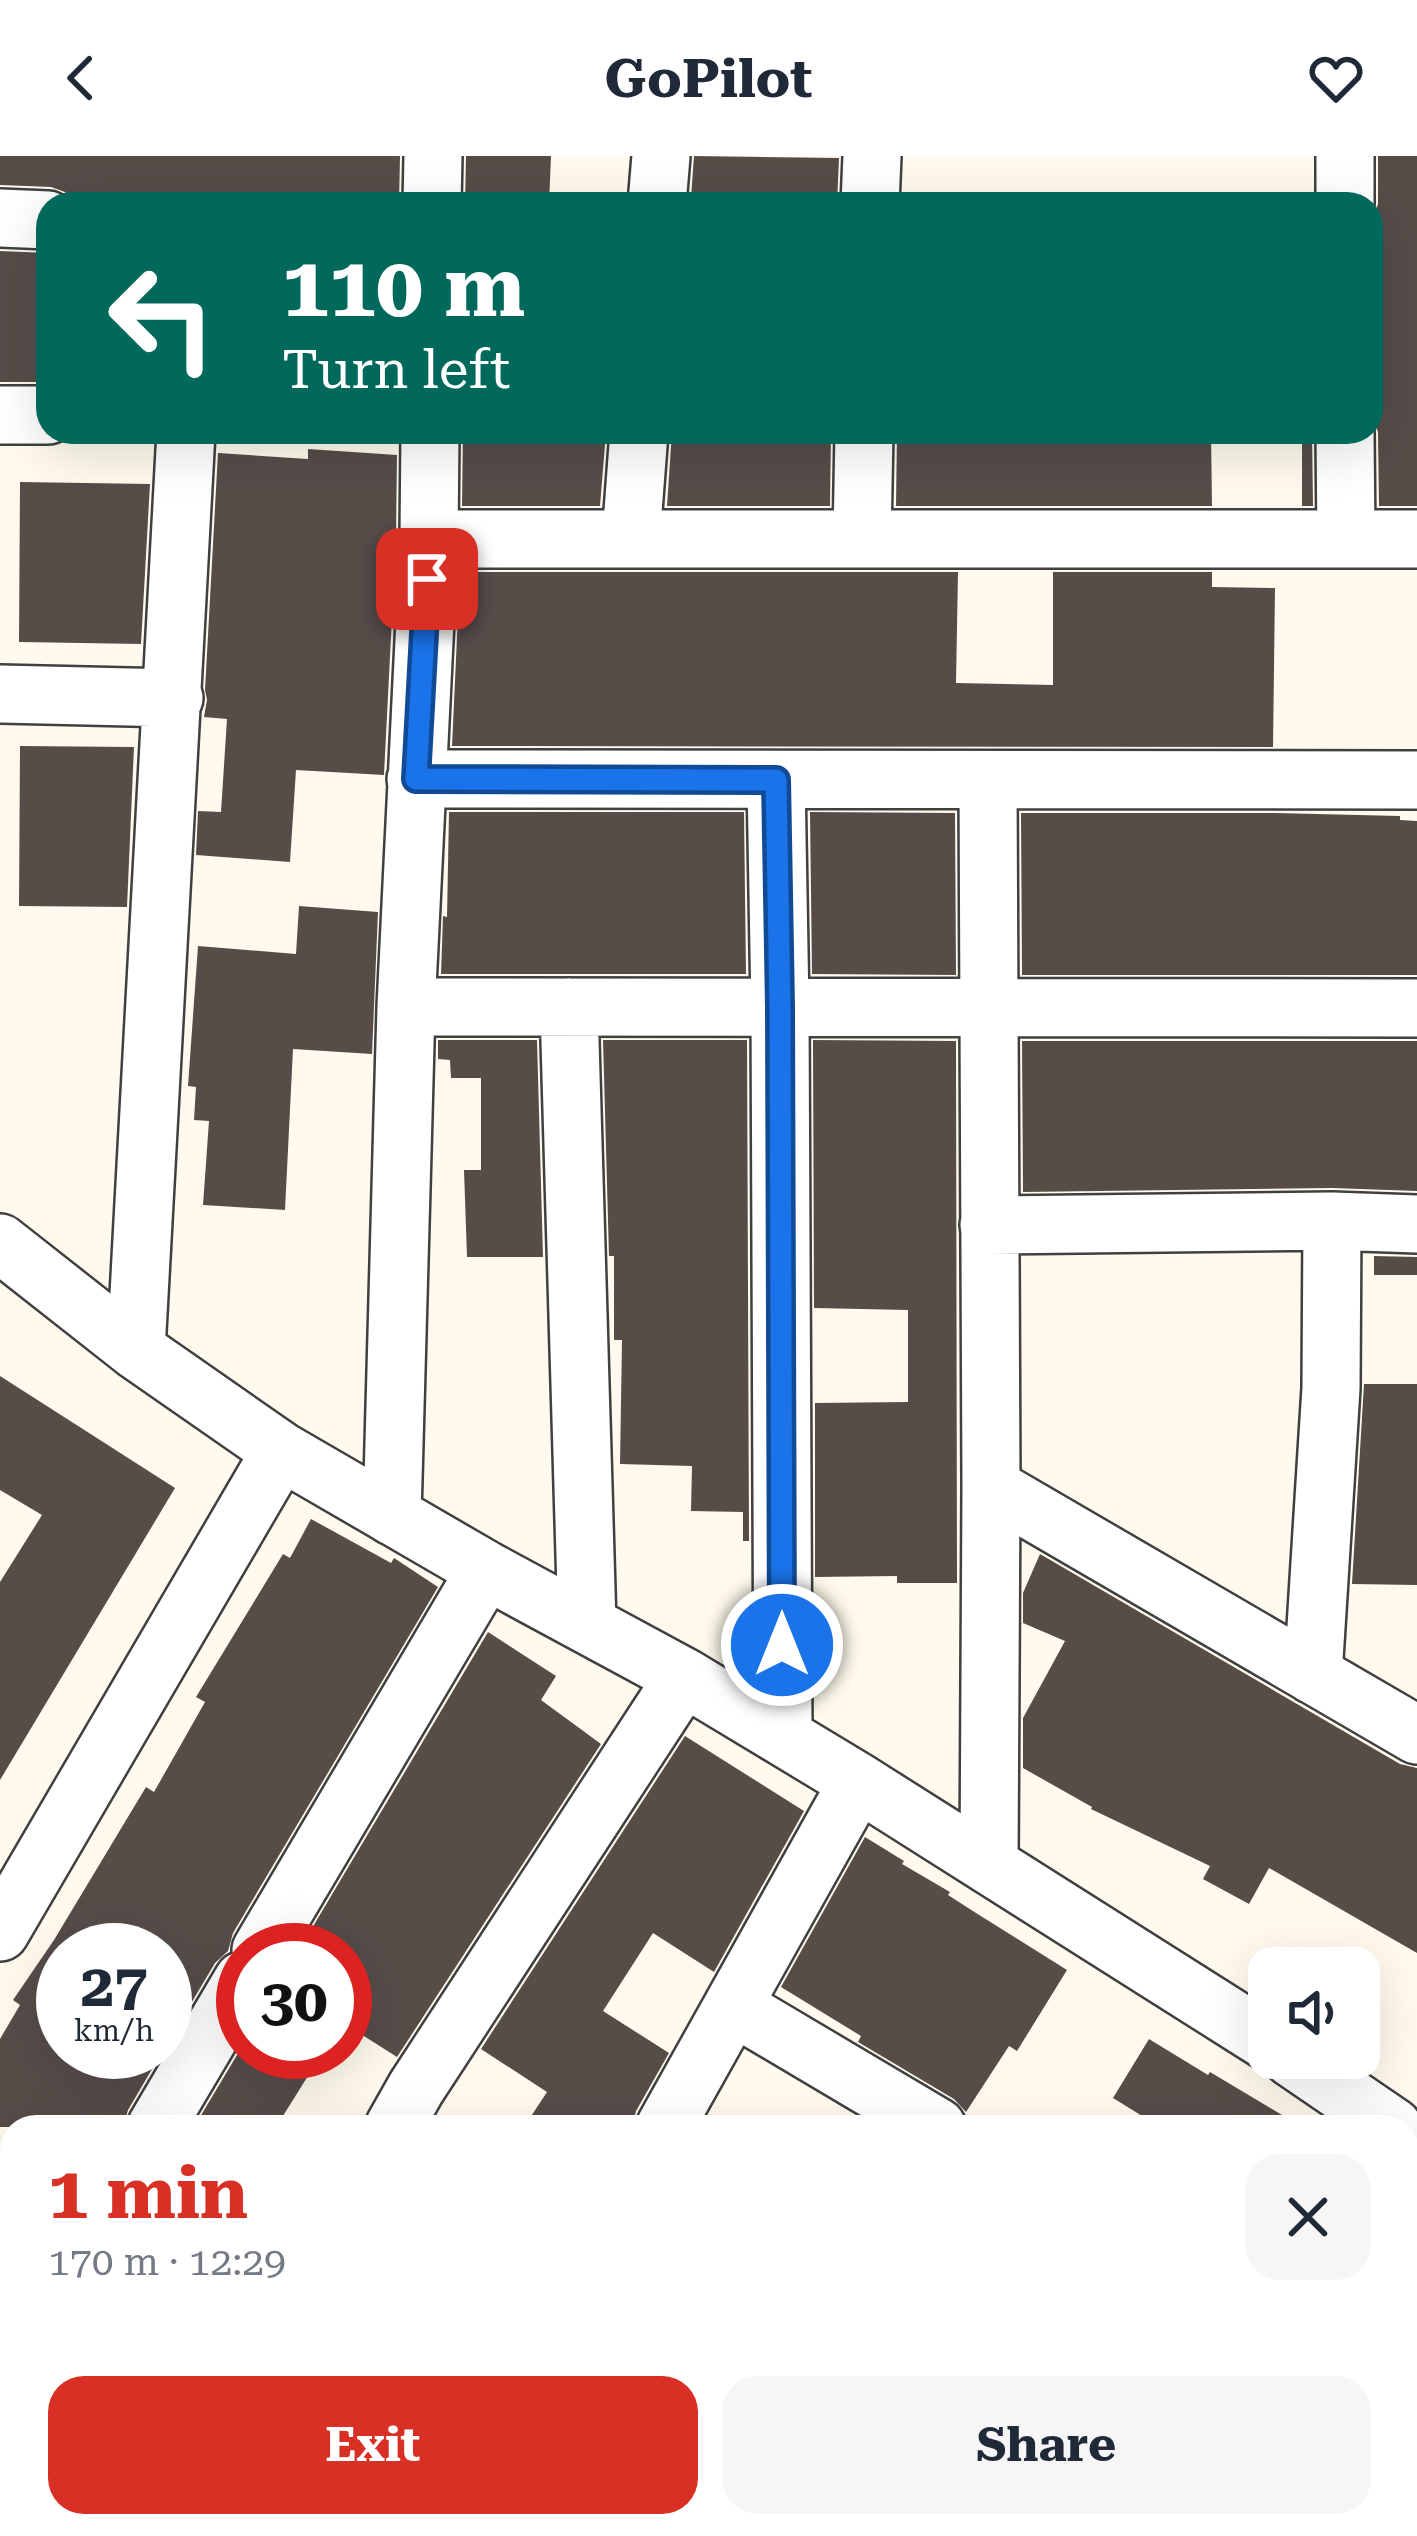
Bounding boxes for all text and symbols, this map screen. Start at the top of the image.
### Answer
icon: back [48,45,114,111]
icon: heart [1303,45,1369,111]
text: GoPilot [605,47,812,110]
text: 110 m [282,238,525,336]
icon: left [84,240,240,396]
text: Turn left [282,338,510,401]
pin [376,528,478,630]
icon: arrive [394,546,460,612]
position arrow [719,1582,845,1708]
speed limit sign: 30 [216,1923,372,2079]
map controls [1248,1947,1380,2079]
button: sound [1248,1947,1380,2079]
text: 27 [80,1950,148,2021]
text: km/h [74,2013,154,2048]
text: 1 min [48,2151,248,2236]
button: close [1245,2154,1371,2280]
text: 170 m · 12:29 [48,2239,286,2285]
button: Exit [48,2376,698,2514]
button: Share [722,2376,1371,2514]

